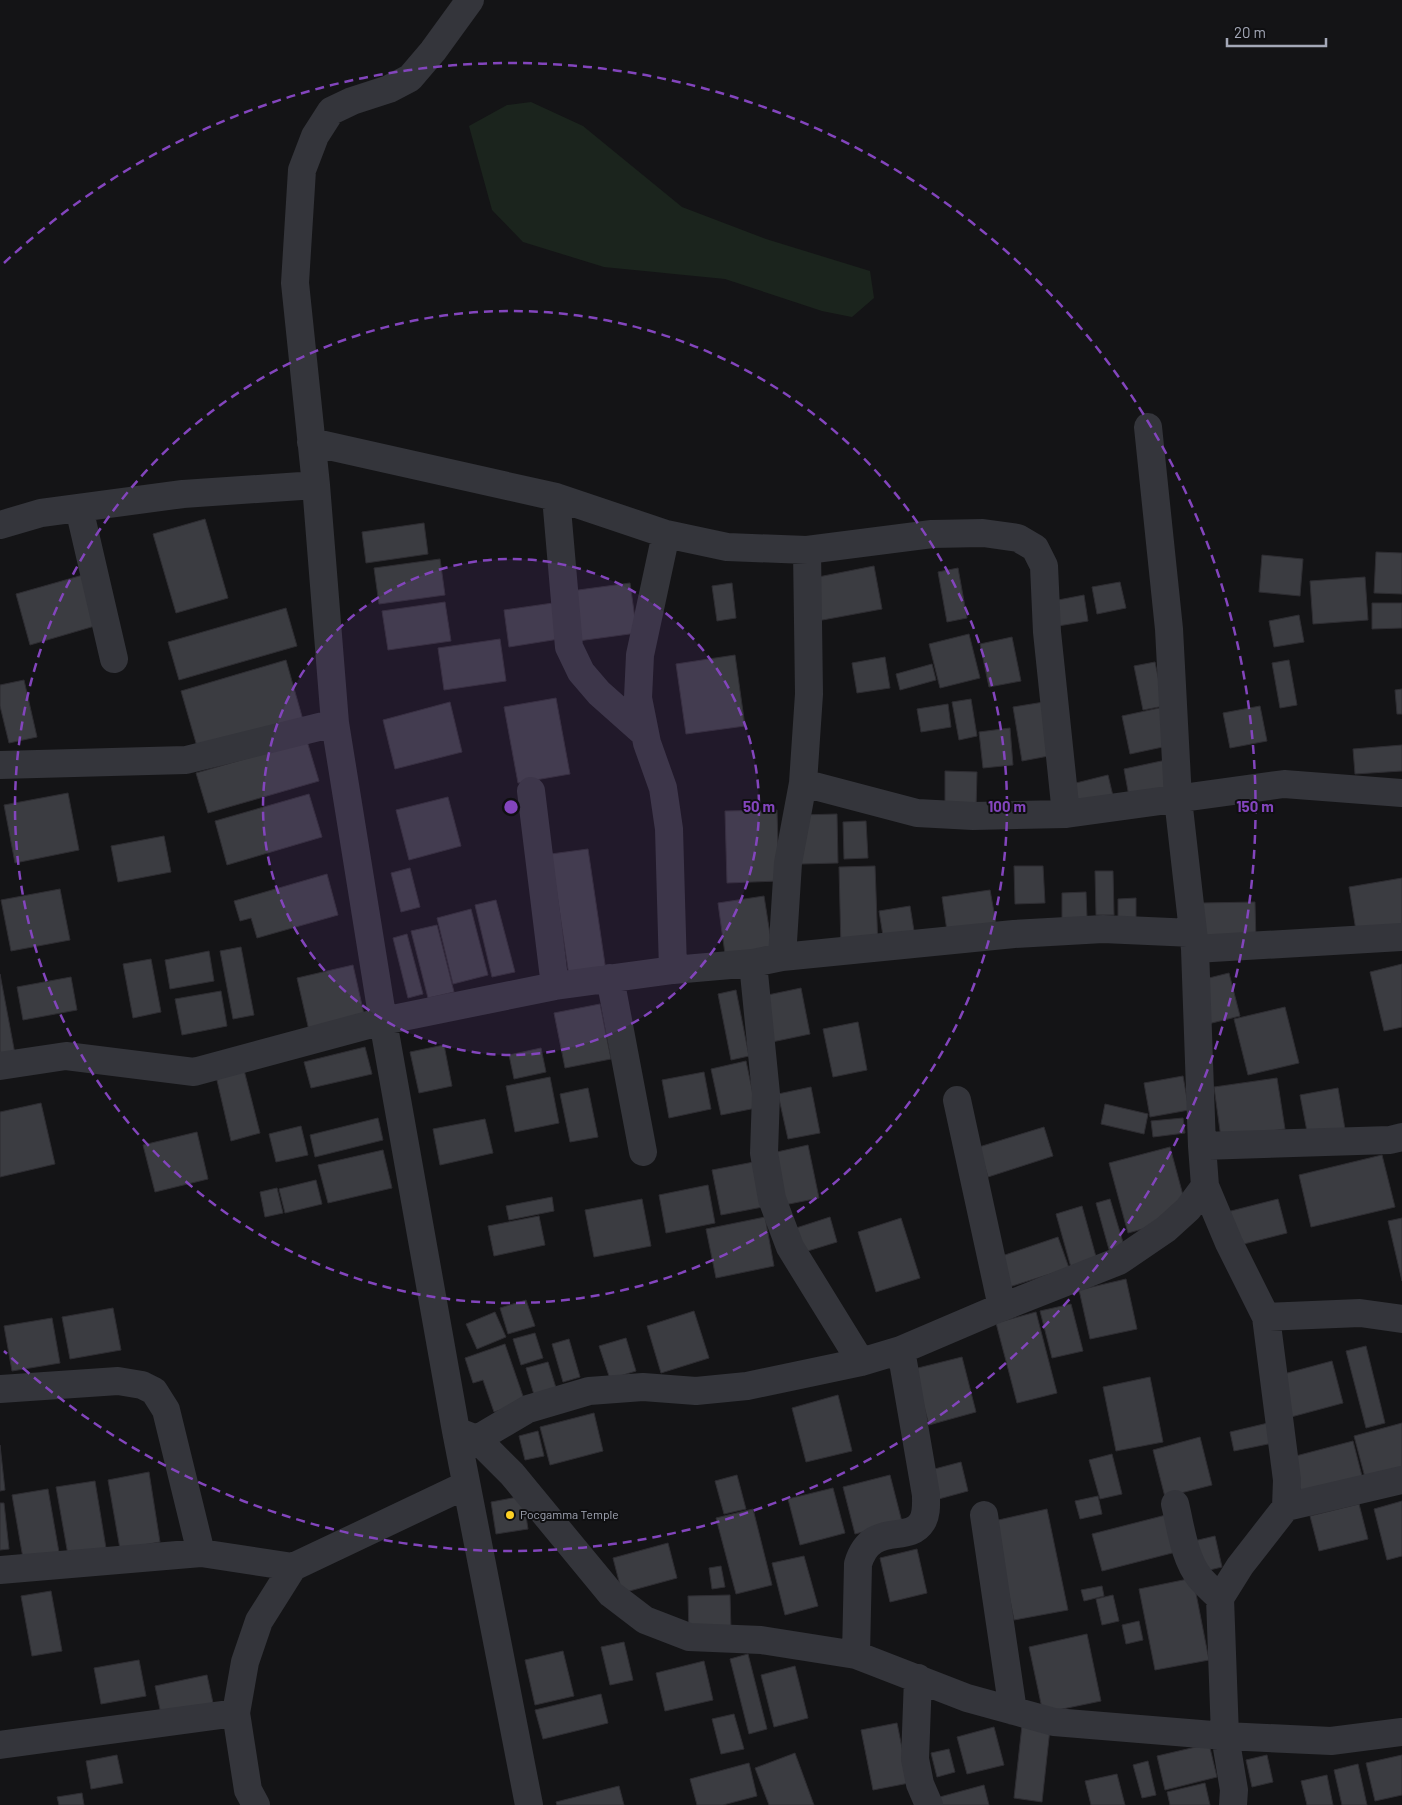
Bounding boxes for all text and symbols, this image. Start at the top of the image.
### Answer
scale bar [1227,15,1326,47]
text: 20 m [1234,23,1266,41]
text: 50 m [743,797,775,815]
text: 100 m [988,797,1026,815]
text: 150 m [1236,797,1274,815]
centre of rings [502,798,520,816]
place label: Pocgamma Temple [520,1507,619,1521]
marker: Pocgamma Temple [504,1509,516,1521]

